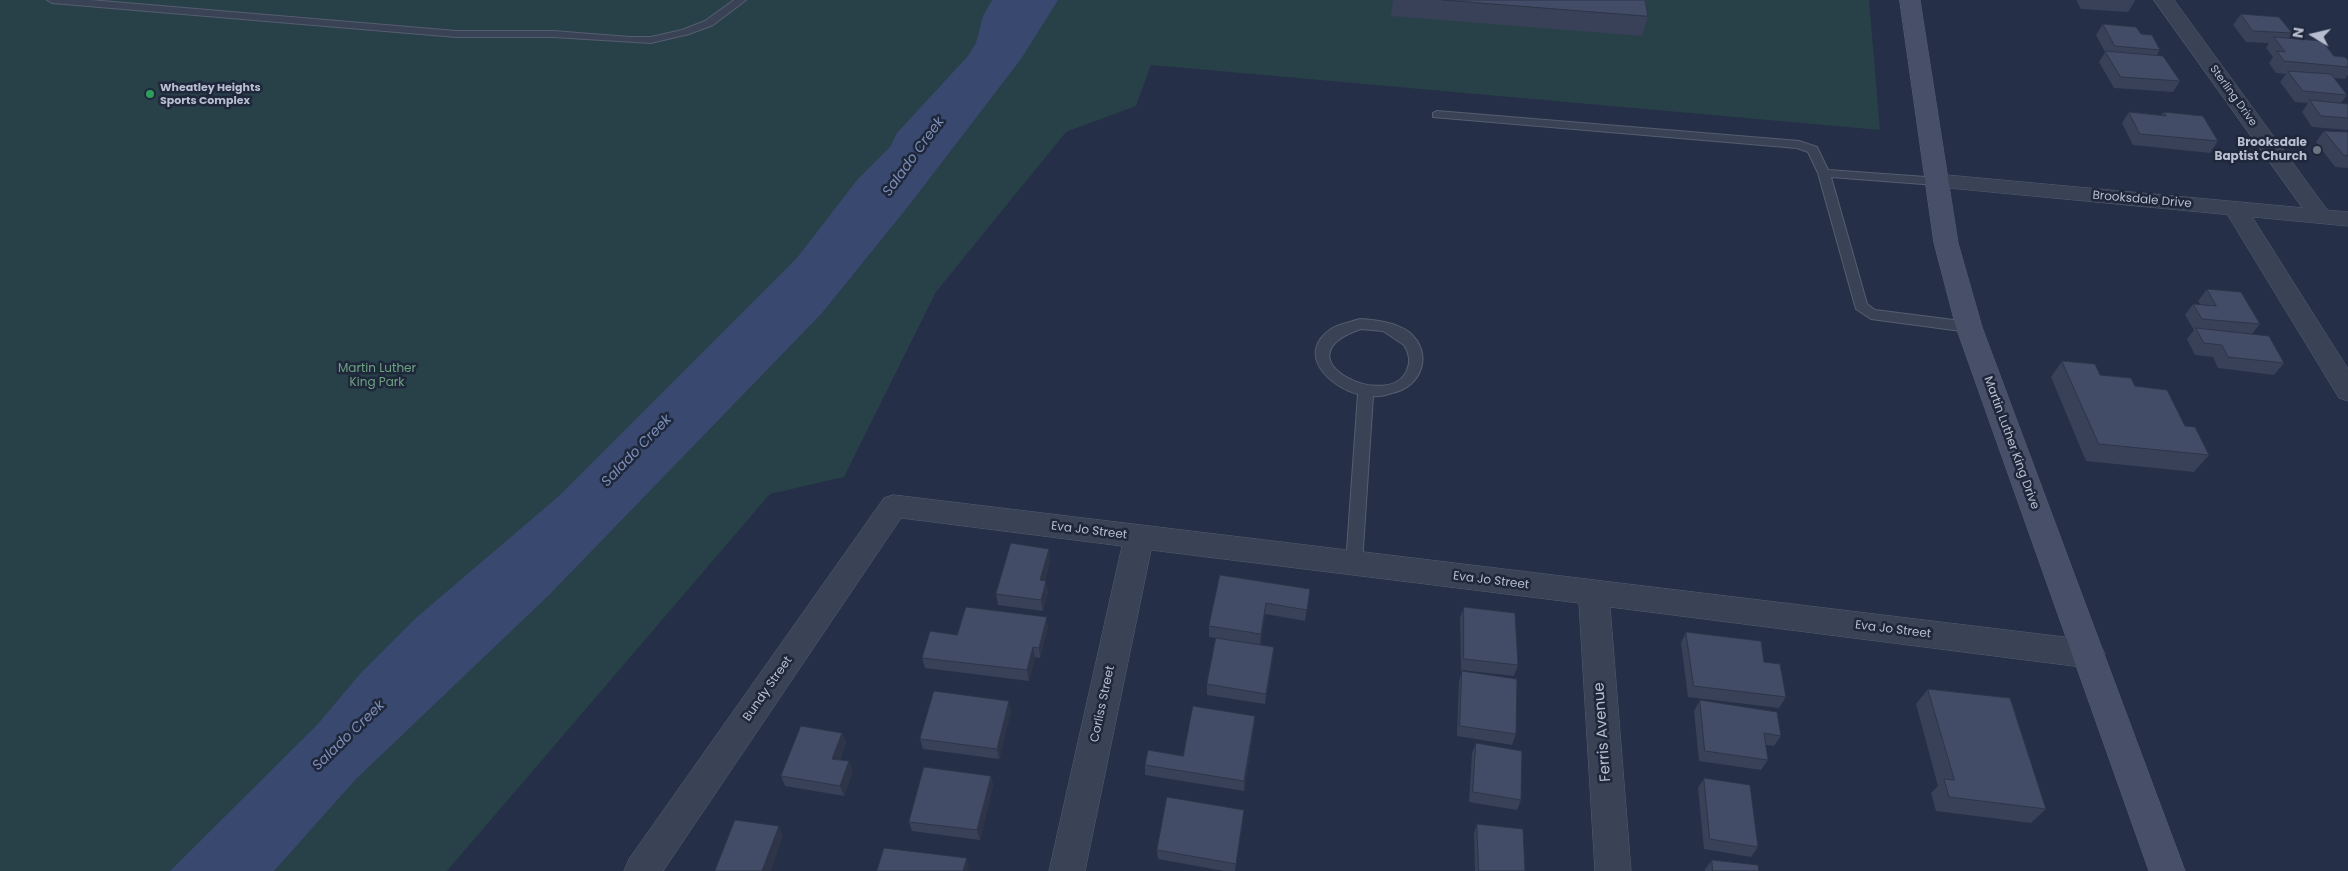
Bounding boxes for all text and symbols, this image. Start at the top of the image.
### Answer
north arrow [2288,10,2338,60]
text: N [2287,26,2309,39]
street label: Sterling Drive [2207,63,2259,129]
place label: Wheatley Heights Sports Complex [160,81,261,107]
marker: Wheatley Heights Sports Complex [144,88,156,100]
water label: Salado Creek [880,114,948,200]
place label: Brooksdale Baptist Church [2214,136,2307,164]
marker: Brooksdale Baptist Church [2311,144,2323,156]
street label: Brooksdale Drive [2092,188,2192,212]
park label: Martin Luther King Park [338,362,416,390]
street label: Martin Luther King Drive [1980,375,2042,511]
water label: Salado Creek [598,411,676,491]
street label: Eva Jo Street [1050,519,1128,543]
street label: Eva Jo Street [1452,569,1530,593]
street label: Eva Jo Street [1854,618,1932,642]
street label: Bundy Street [740,654,796,724]
street label: Corliss Street [1088,664,1118,744]
street label: Ferris Avenue [1591,682,1615,782]
water label: Salado Creek [309,697,389,775]

